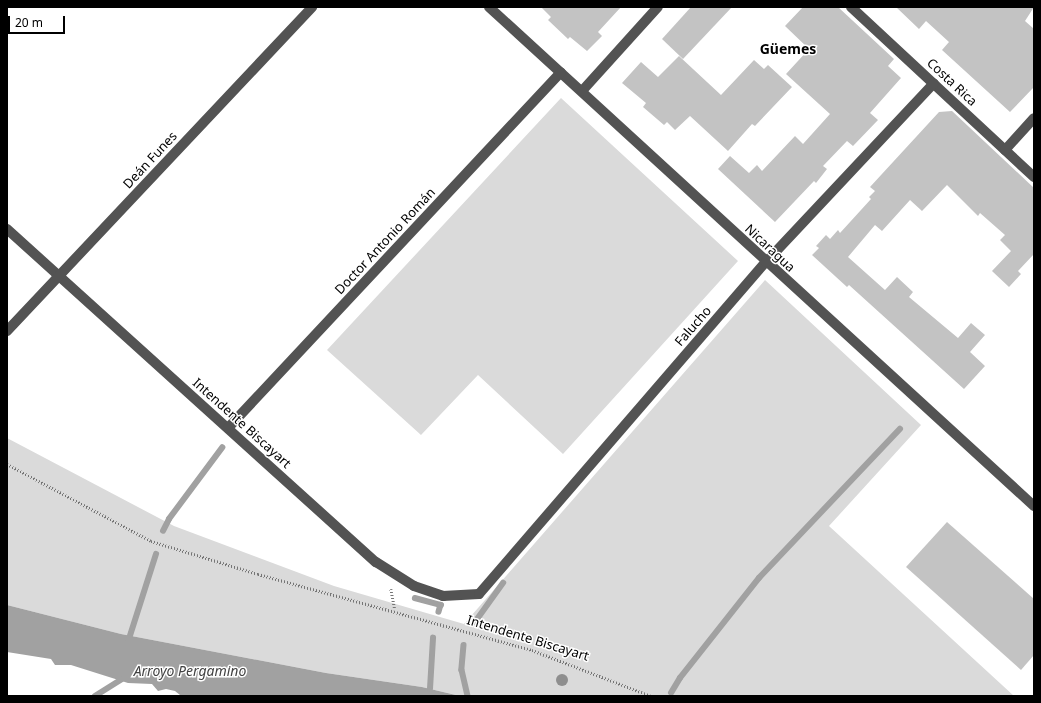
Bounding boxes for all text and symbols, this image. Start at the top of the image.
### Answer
scale bar [10,8,67,34]
text: 20 m [15,14,43,31]
district label: Güemes [760,41,816,57]
street label: Costa Rica [924,55,980,109]
street label: Deán Funes [120,128,180,192]
street label: Doctor Antonio Román [332,185,438,297]
street label: Nicaragua [742,221,798,275]
street label: Falucho [672,303,714,349]
street label: Intendente Biscayart [190,375,294,471]
street label: Intendente Biscayart [465,612,591,664]
water label: Arroyo Pergamino [134,663,246,679]

